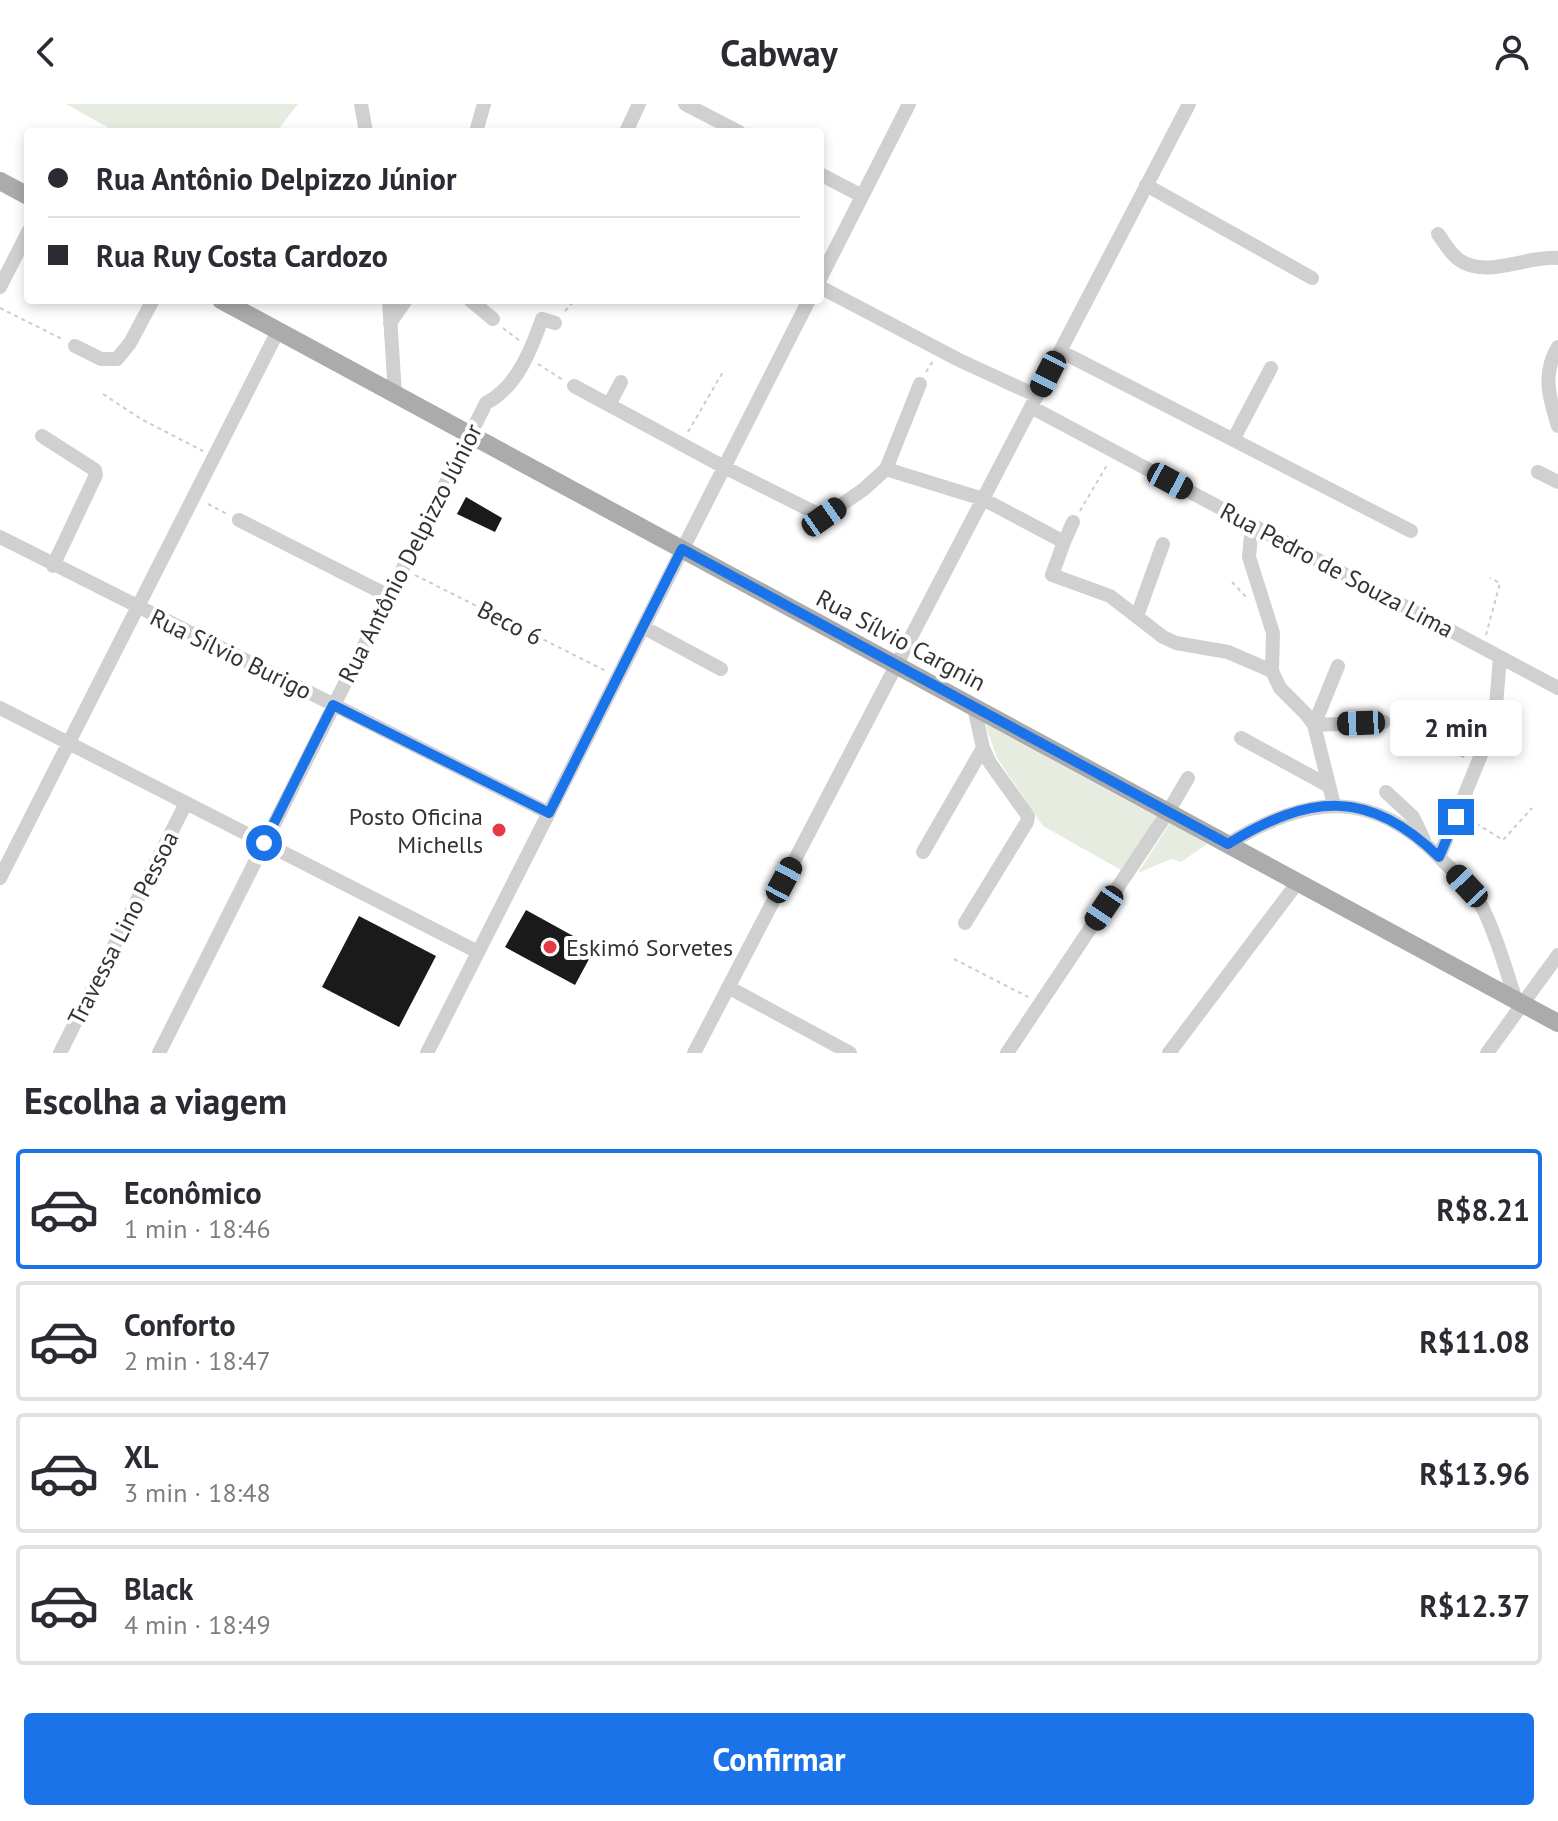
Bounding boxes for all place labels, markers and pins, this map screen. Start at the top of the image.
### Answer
place label: Posto Oficina Michells [349,801,483,860]
marker: Posto Oficina Michells [490,821,508,839]
place label: Eskimó Sorvetes [566,932,733,963]
marker: Eskimó Sorvetes [541,938,559,956]

